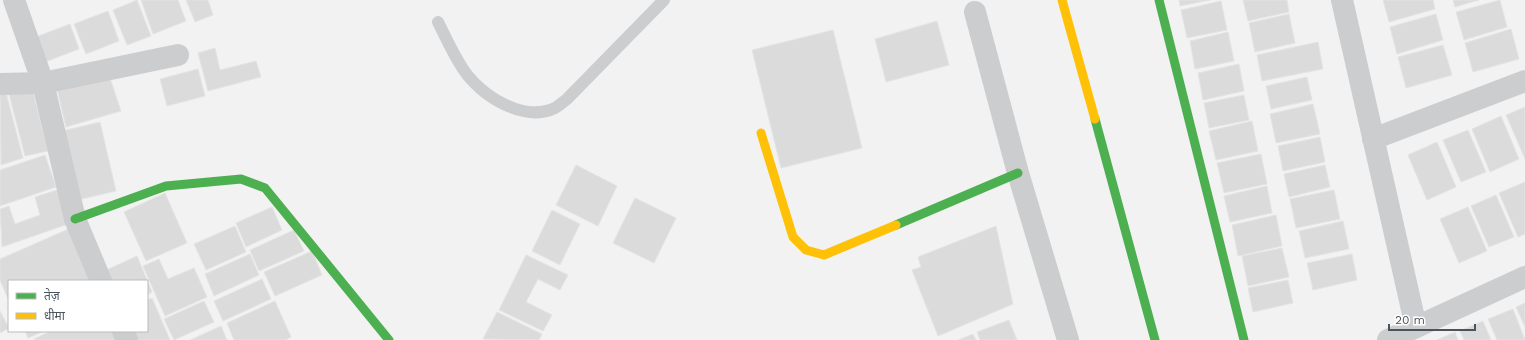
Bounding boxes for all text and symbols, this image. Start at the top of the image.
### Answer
legend [8,280,148,332]
text: तेज़ [44,288,61,303]
scale bar [1389,306,1475,332]
text: धीमा [44,308,66,323]
text: 20 m [1395,313,1425,327]

